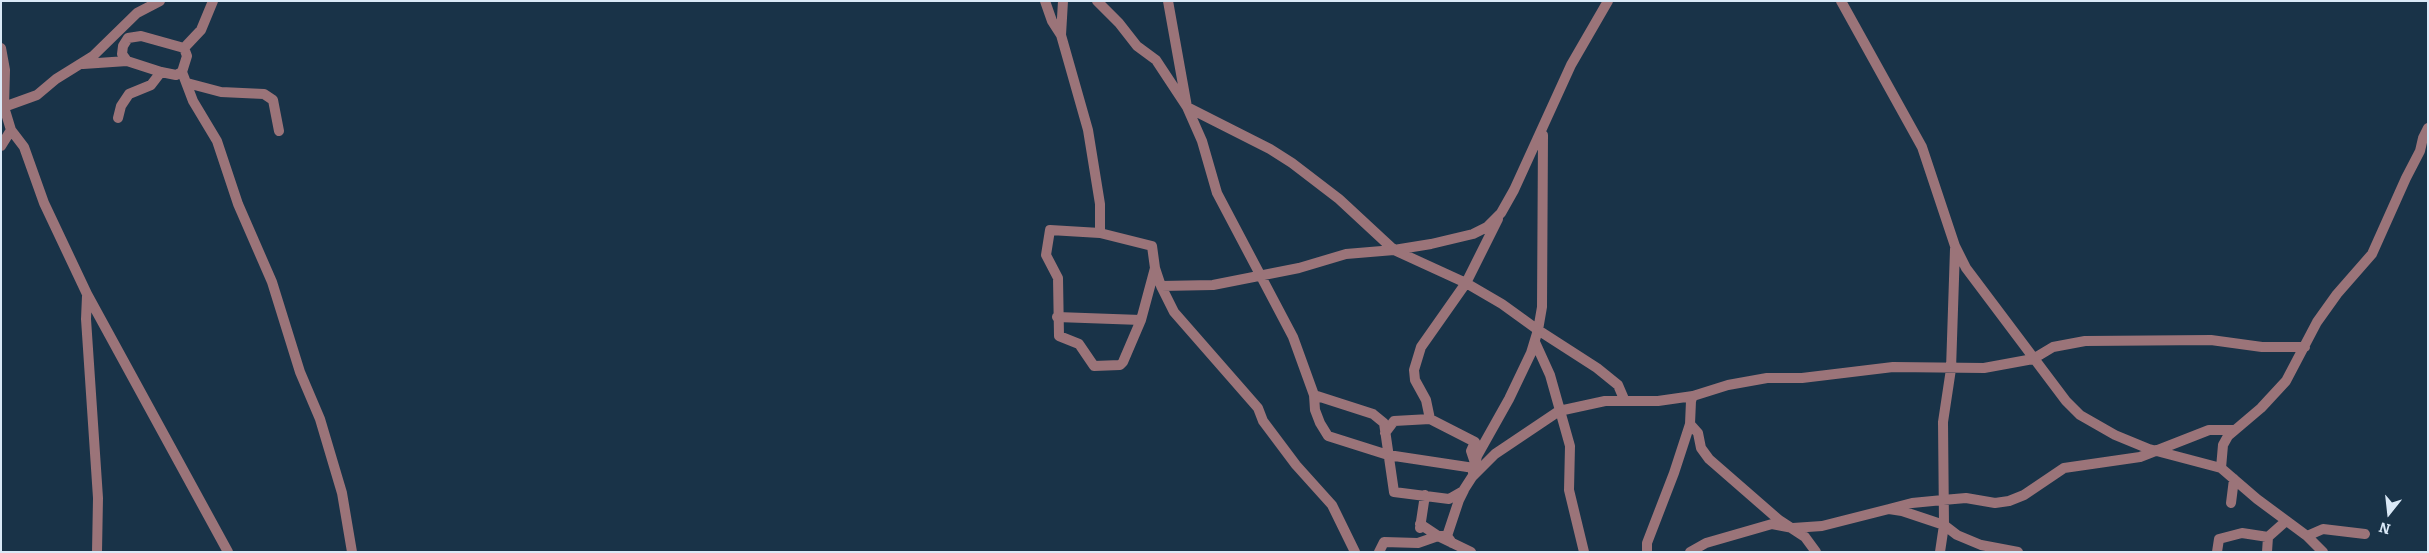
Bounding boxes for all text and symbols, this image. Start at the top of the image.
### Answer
north arrow [2364,488,2414,538]
text: N [2377,518,2392,538]

